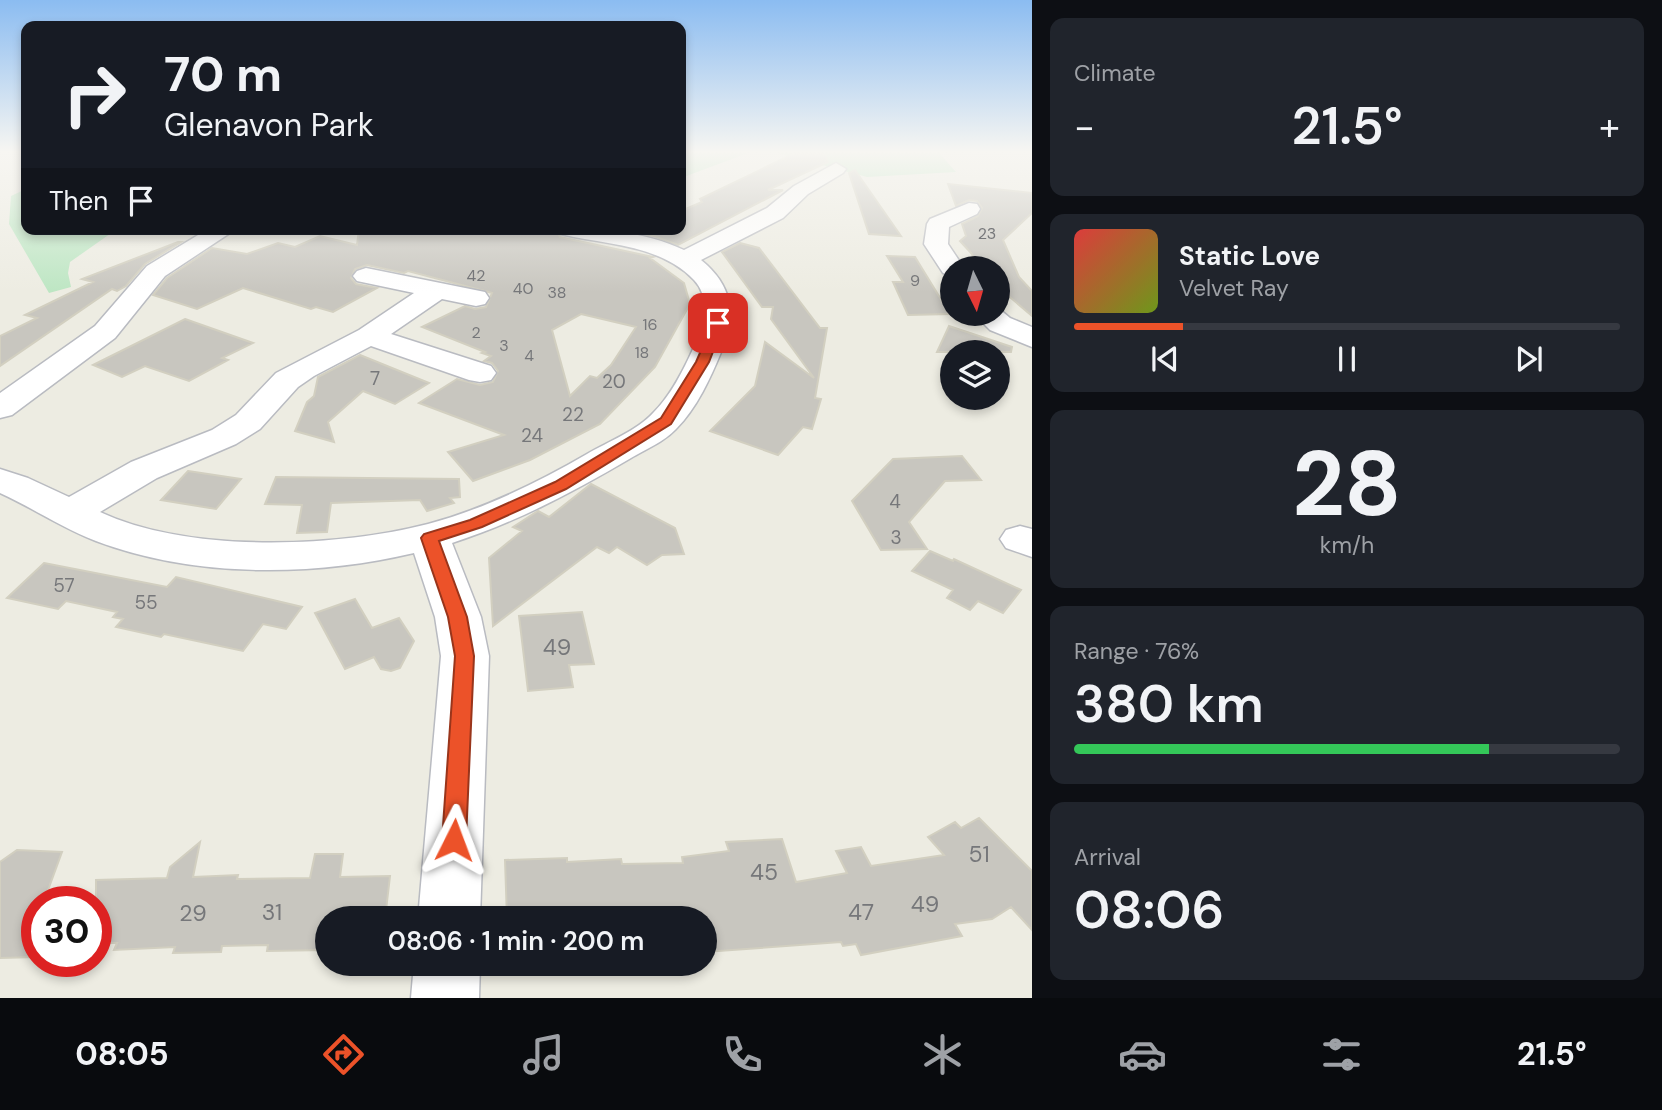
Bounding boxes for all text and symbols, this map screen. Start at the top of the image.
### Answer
text: 70 m [164,42,282,106]
icon: right [49,49,140,140]
text: Climate [1074,58,1156,88]
text: 21.5° [1291,92,1403,160]
text: − [1074,102,1095,152]
text: + [1599,102,1620,152]
text: Glenavon Park [164,104,374,146]
icon: arrive [122,182,160,220]
text: Then [49,184,108,218]
house number: 23 [978,223,996,244]
text: Static Love [1179,239,1320,273]
north arrow [940,256,1010,326]
map controls [940,256,1010,410]
house number: 42 [467,265,485,286]
house number: 9 [910,270,920,291]
text: Velvet Ray [1179,273,1289,303]
house number: 40 [513,278,533,299]
house number: 38 [547,282,567,303]
pin [688,293,748,353]
icon: arrive [699,304,737,342]
house number: 16 [642,314,658,335]
house number: 2 [471,322,481,343]
house number: 3 [499,335,509,356]
button: layers [940,340,1010,410]
icon: previous [1146,340,1184,378]
icon: pause [1328,340,1366,378]
icon: next [1510,340,1548,378]
house number: 18 [635,342,649,363]
house number: 4 [524,345,534,366]
house number: 7 [370,366,380,391]
house number: 20 [602,369,626,394]
house number: 22 [562,402,584,427]
house number: 24 [521,423,543,448]
text: 28 [1292,425,1402,543]
house number: 4 [889,489,901,514]
house number: 3 [890,525,902,550]
text: km/h [1320,530,1374,560]
house number: 57 [53,573,75,598]
house number: 55 [134,590,158,615]
house number: 49 [543,632,571,662]
text: Range · 76% [1074,636,1199,666]
text: 380 km [1074,670,1264,738]
position arrow [417,803,491,877]
house number: 51 [968,839,990,869]
text: Arrival [1074,842,1141,872]
house number: 45 [750,857,778,887]
text: 08:06 [1074,876,1224,944]
speed limit sign: 30 [21,886,112,977]
house number: 49 [911,889,939,919]
house number: 31 [262,897,282,927]
house number: 47 [848,897,874,927]
house number: 29 [179,898,207,928]
text: 08:06 · 1 min · 200 m [388,924,644,958]
icon: directions [319,1030,368,1079]
icon: music [519,1030,568,1079]
icon: phone [718,1030,767,1079]
icon: climate [918,1030,967,1079]
icon: car [1118,1030,1167,1079]
icon: filters [1317,1030,1366,1079]
text: 08:05 [75,1033,169,1075]
text: 21.5° [1517,1033,1587,1075]

